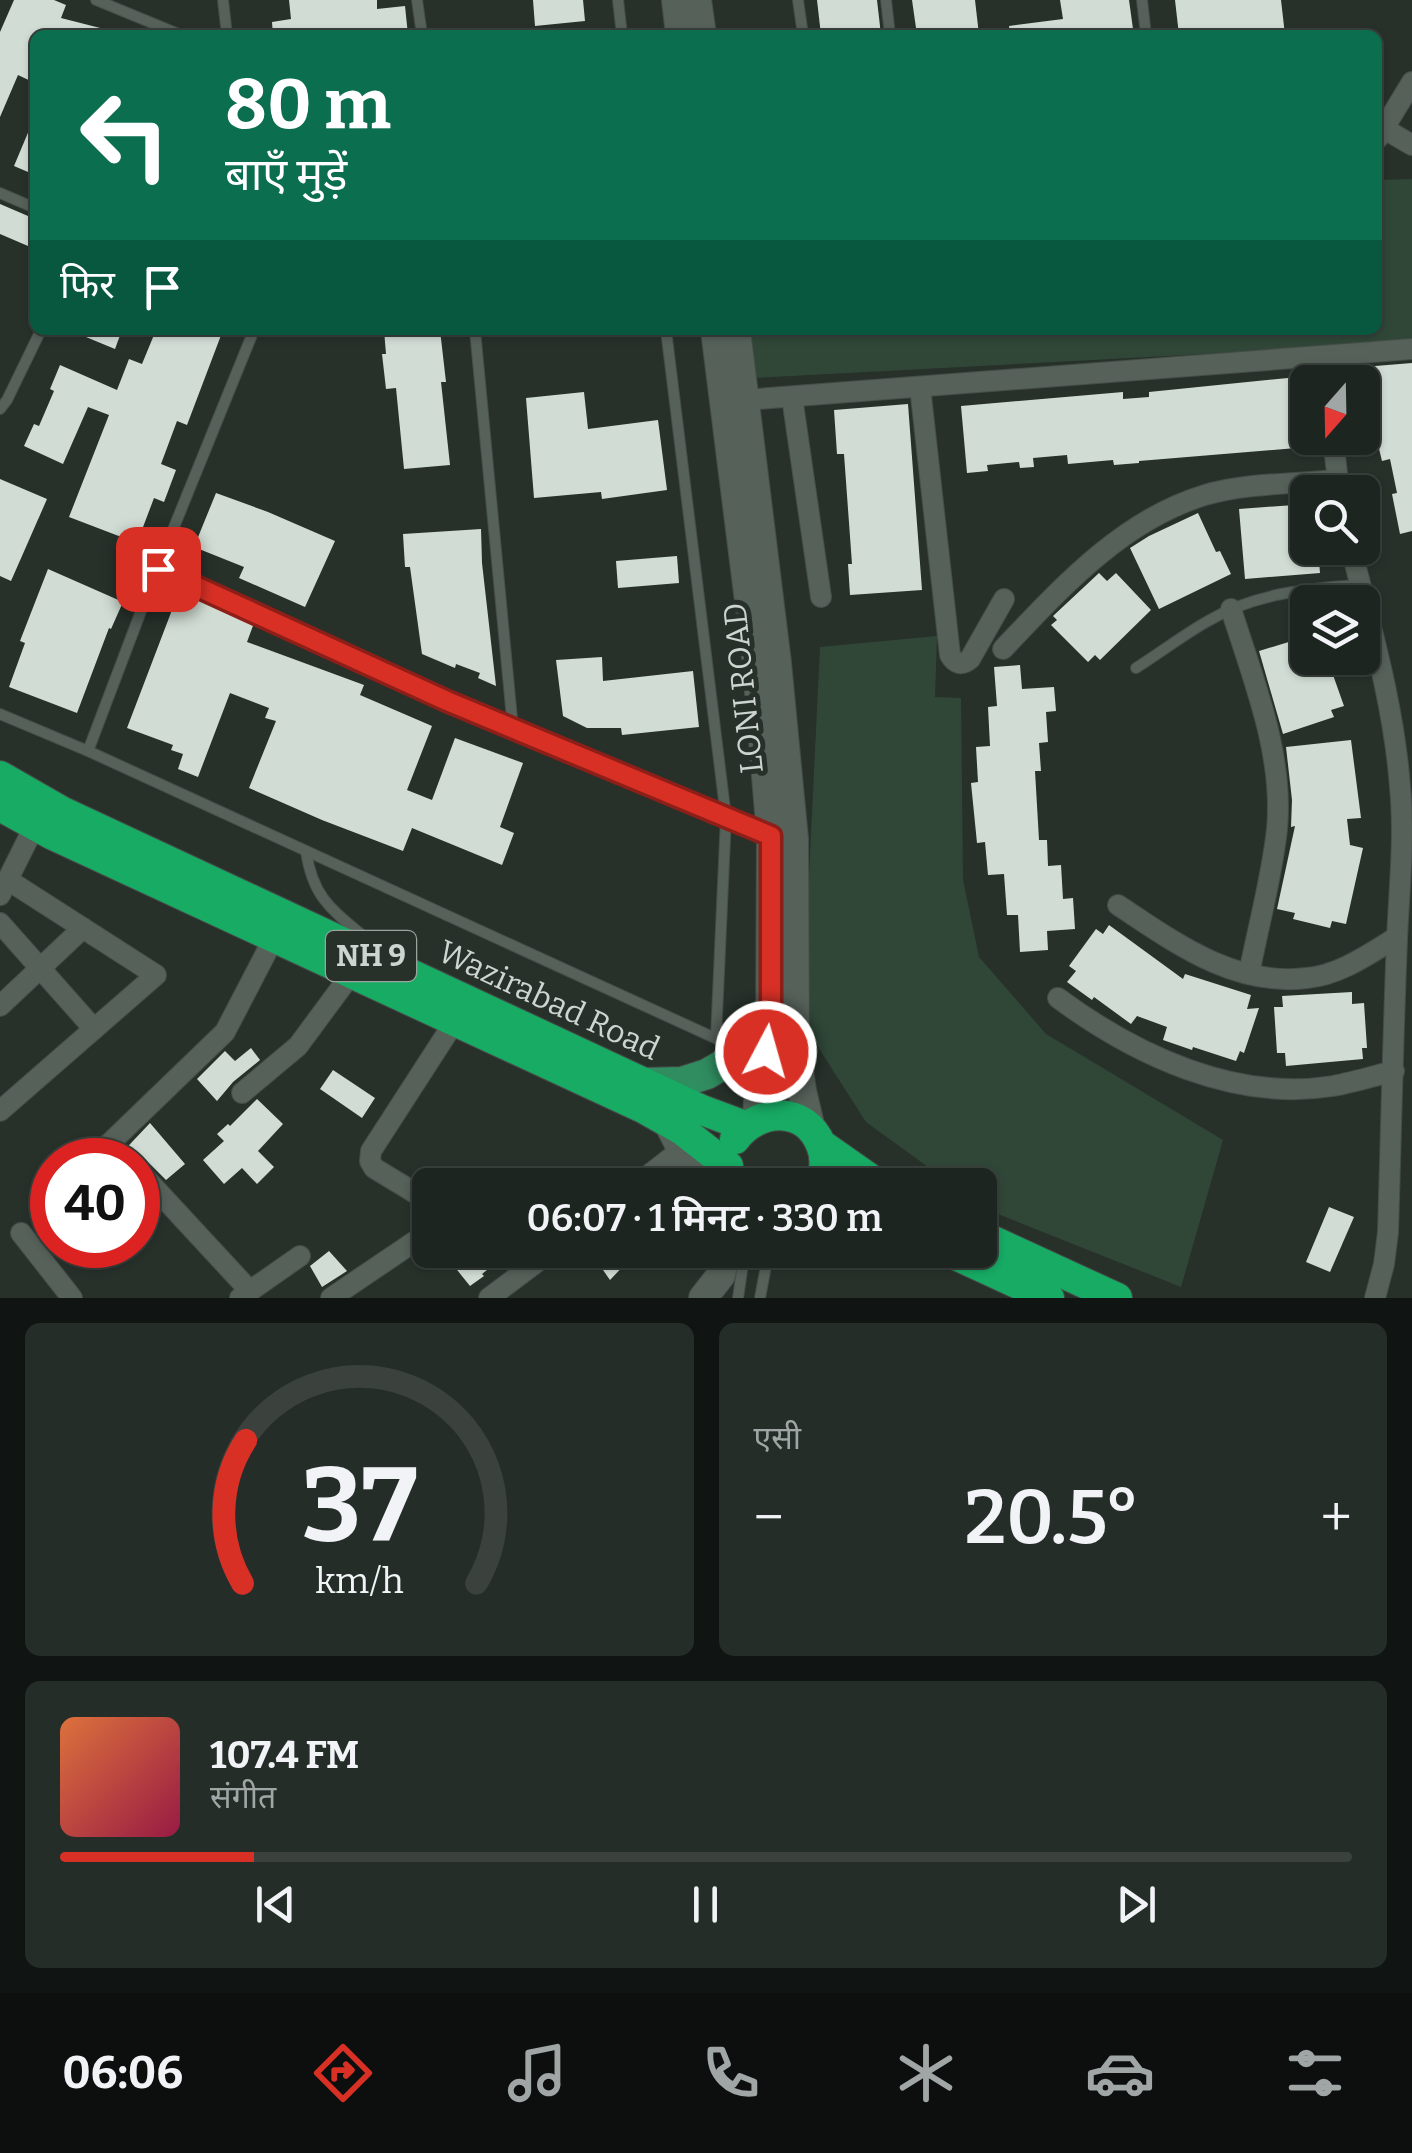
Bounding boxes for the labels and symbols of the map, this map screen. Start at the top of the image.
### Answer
north arrow [1290,365,1380,455]
pin [116,527,201,612]
street label: LONI ROAD [715,601,771,775]
road number: NH 9 [326,931,416,981]
street label: Wazirabad Road [432,932,666,1068]
position arrow [714,1000,818,1104]
speed limit sign: 40 [30,1138,160,1268]

